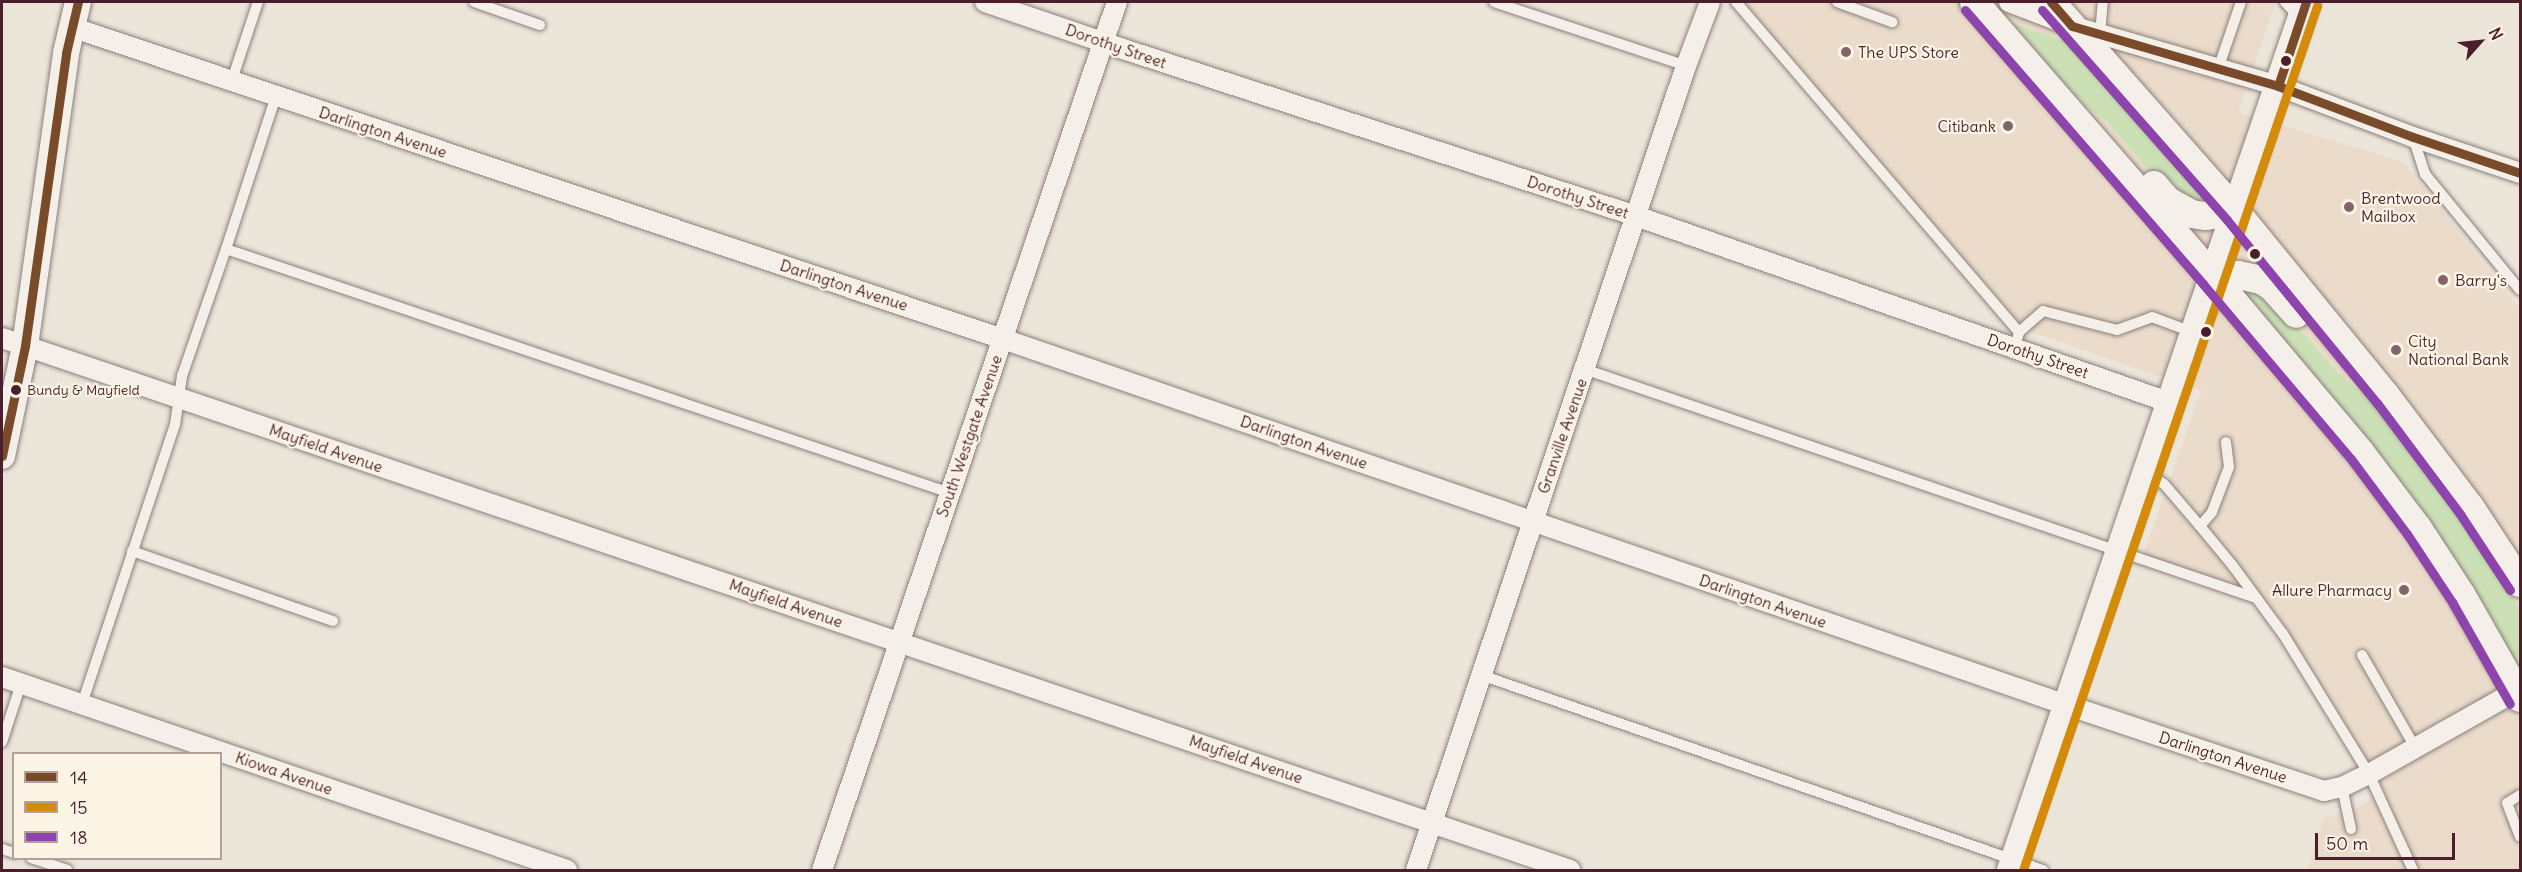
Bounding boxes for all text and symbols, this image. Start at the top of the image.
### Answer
north arrow [2450,12,2510,72]
street label: Dorothy Street [1063,20,1169,72]
text: N [2485,24,2507,43]
place label: The UPS Store [1858,42,1959,62]
marker: The UPS Store [1839,45,1853,59]
unlabelled marker [2280,55,2292,67]
street label: Darlington Avenue [317,102,449,162]
place label: Citibank [1938,116,1996,136]
marker: Citibank [2001,119,2015,133]
street label: Dorothy Street [1525,172,1631,222]
place label: Brentwood Mailbox [2361,188,2441,226]
marker: Brentwood Mailbox [2342,200,2356,214]
unlabelled marker [2249,248,2261,260]
street label: Darlington Avenue [778,255,910,315]
place label: Barry's [2455,270,2507,290]
marker: Barry's [2436,273,2450,287]
unlabelled marker [2200,326,2212,338]
street label: Dorothy Street [1985,330,2091,382]
place label: City National Bank [2408,331,2509,369]
marker: City National Bank [2389,343,2403,357]
street label: South Westgate Avenue [932,352,1006,520]
street label: Granville Avenue [1533,376,1591,496]
place label: Bundy & Mayfield [27,382,140,398]
marker: Bundy & Mayfield [10,384,22,396]
street label: Darlington Avenue [1238,411,1370,473]
street label: Mayfield Avenue [267,420,385,476]
street label: Darlington Avenue [1697,570,1829,632]
street label: Mayfield Avenue [727,575,845,631]
place label: Allure Pharmacy [2272,580,2392,600]
marker: Allure Pharmacy [2397,583,2411,597]
street label: Darlington Avenue [2157,727,2289,787]
street label: Mayfield Avenue [1187,731,1305,787]
street label: Kiowa Avenue [233,747,335,799]
legend [12,752,222,860]
text: 14 [70,766,88,789]
text: 15 [70,796,88,819]
scale bar [2318,821,2458,859]
text: 18 [70,826,88,849]
text: 50 m [2326,832,2368,855]

